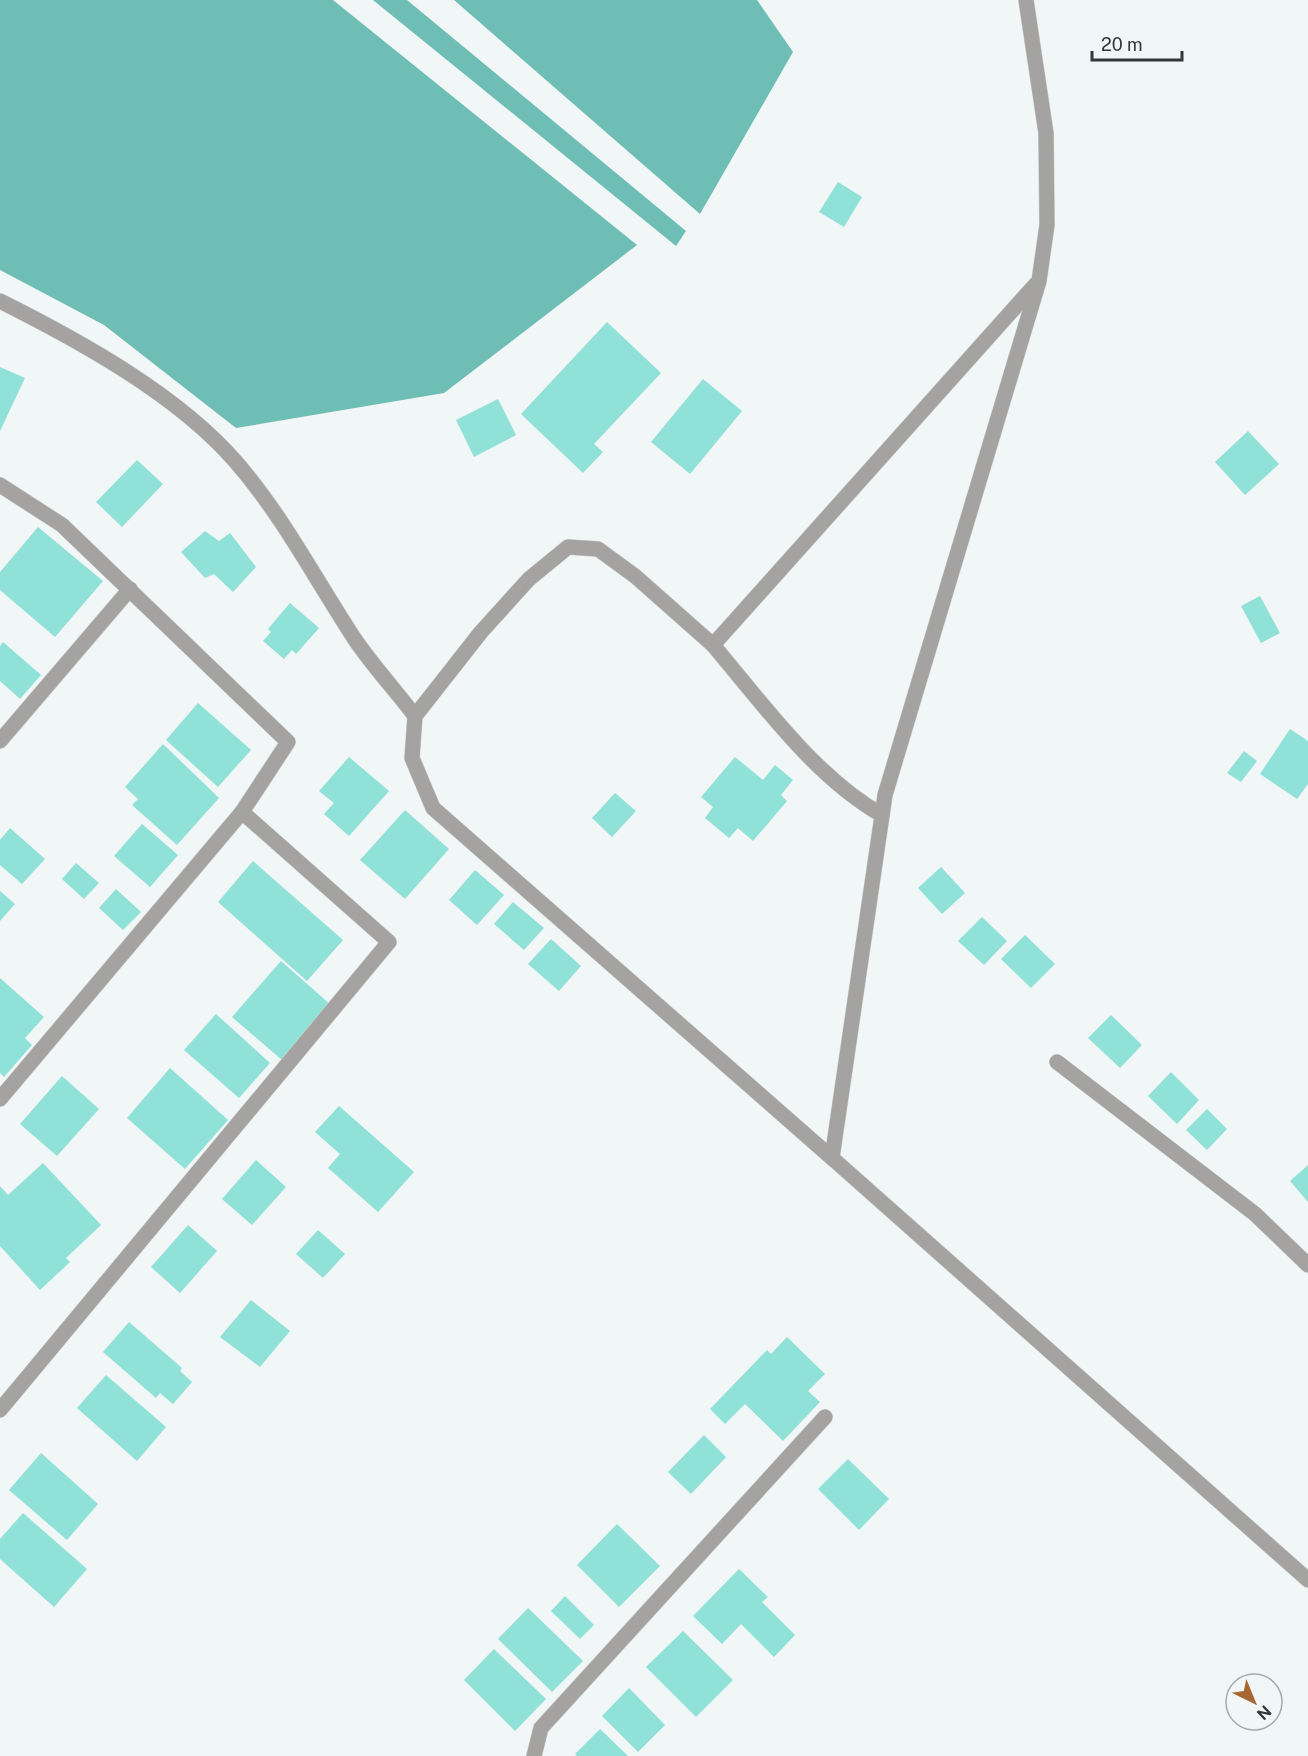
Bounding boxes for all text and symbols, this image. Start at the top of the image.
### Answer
scale bar [1092,24,1182,62]
text: 20 m [1101,34,1143,55]
north arrow [1224,1672,1284,1732]
text: N [1253,1701,1275,1724]

